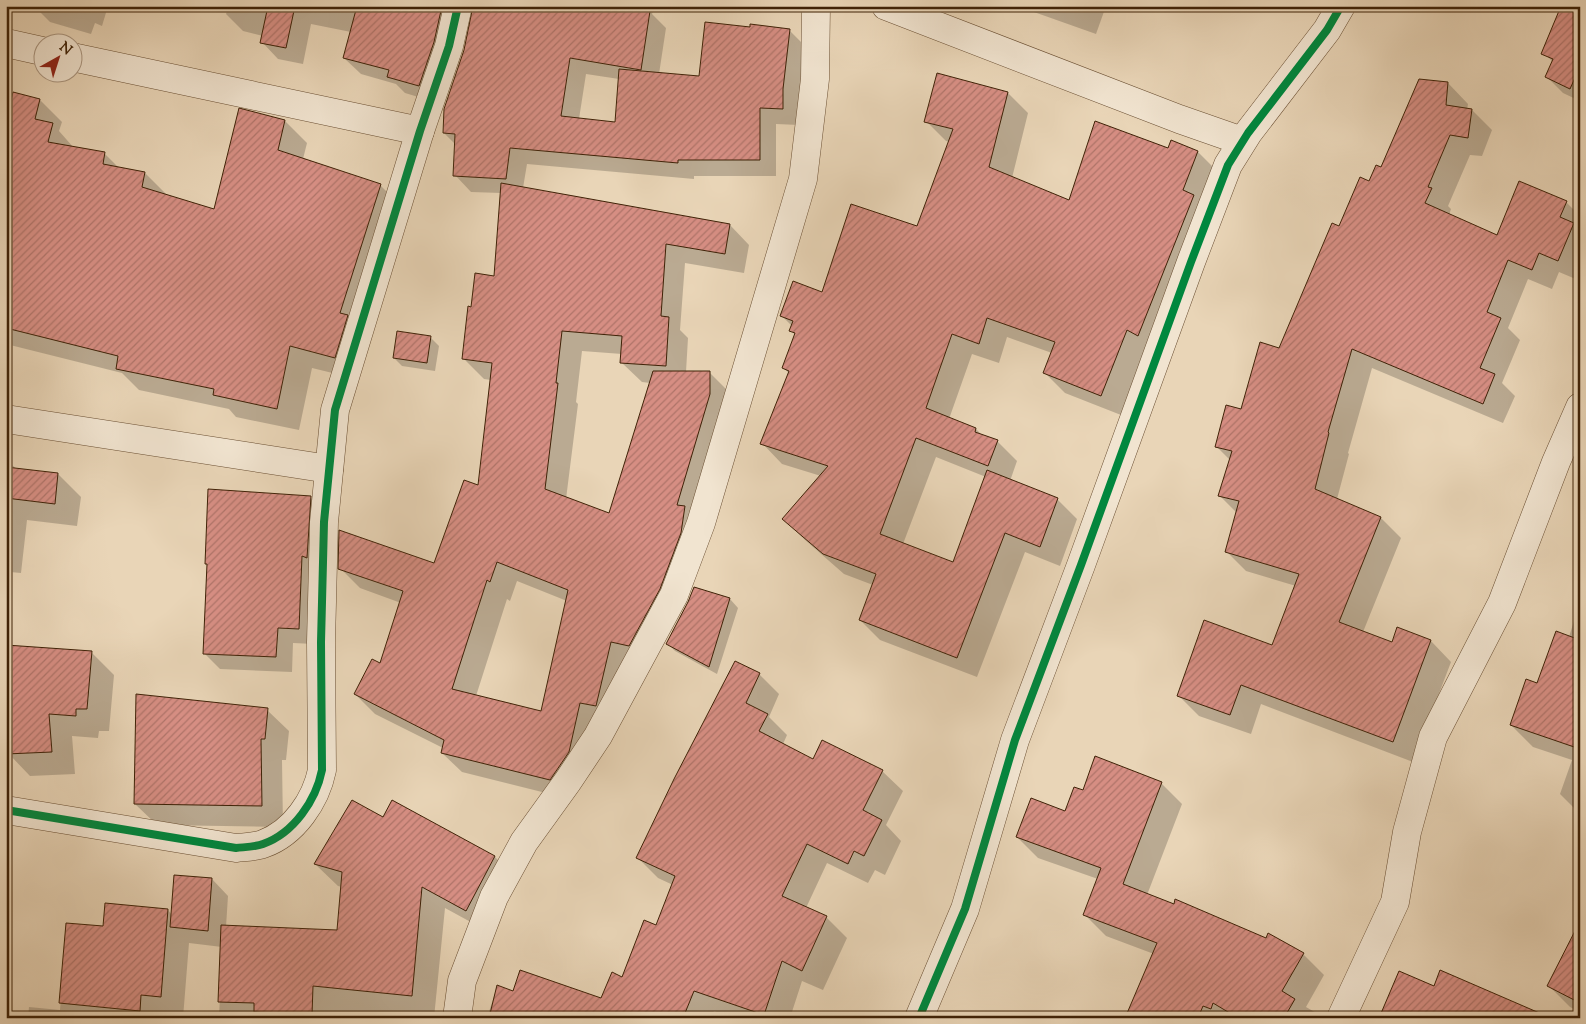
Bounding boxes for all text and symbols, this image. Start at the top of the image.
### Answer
north arrow [32,32,82,82]
text: N [54,38,76,61]

